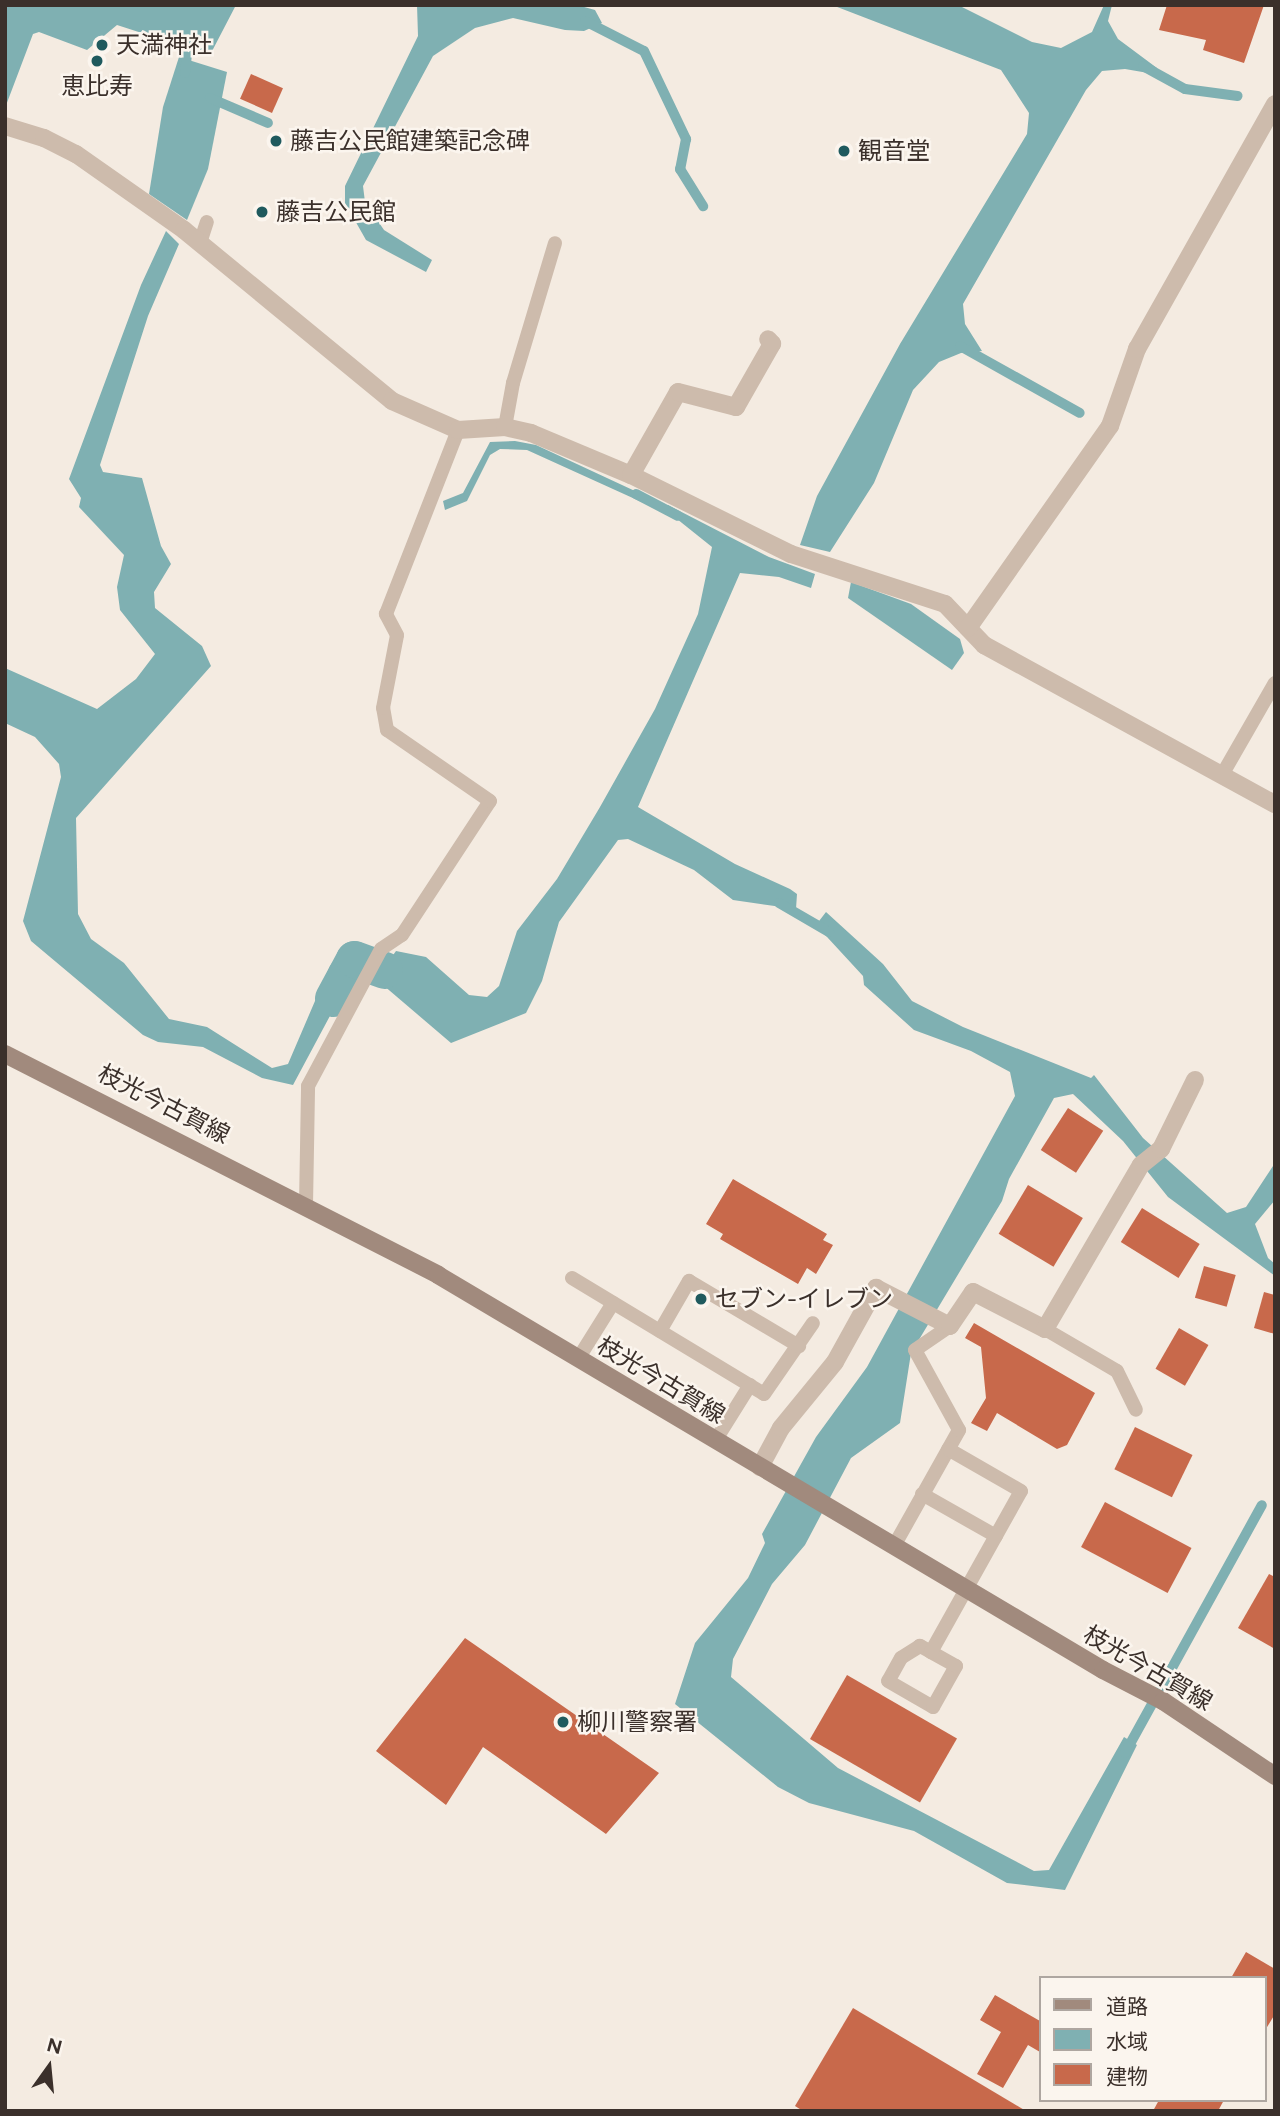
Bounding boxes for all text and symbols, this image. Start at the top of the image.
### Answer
place label: 天満神社 [116,31,212,59]
marker: 天満神社 [94,37,110,53]
marker: 恵比寿 [89,53,105,69]
place label: 恵比寿 [61,72,133,100]
place label: 藤吉公民館建築記念碑 [290,127,530,155]
marker: 藤吉公民館建築記念碑 [268,133,284,149]
place label: 観音堂 [858,137,930,165]
marker: 観音堂 [836,143,852,159]
place label: 藤吉公民館 [276,198,396,226]
marker: 藤吉公民館 [254,204,270,220]
street label: 枝光今古賀線 [93,1058,235,1150]
place label: セブン-イレブン [715,1285,893,1313]
marker: セブン-イレブン [693,1291,709,1307]
street label: 枝光今古賀線 [592,1331,730,1429]
street label: 枝光今古賀線 [1078,1620,1218,1716]
place label: 柳川警察署 [577,1708,697,1736]
marker: 柳川警察署 [555,1714,571,1730]
legend [1038,1976,1266,2102]
text: 道路 [1106,1994,1148,2019]
text: 水域 [1106,2029,1148,2054]
north arrow [14,2032,84,2102]
text: N [44,2033,65,2059]
text: 建物 [1106,2064,1148,2089]

